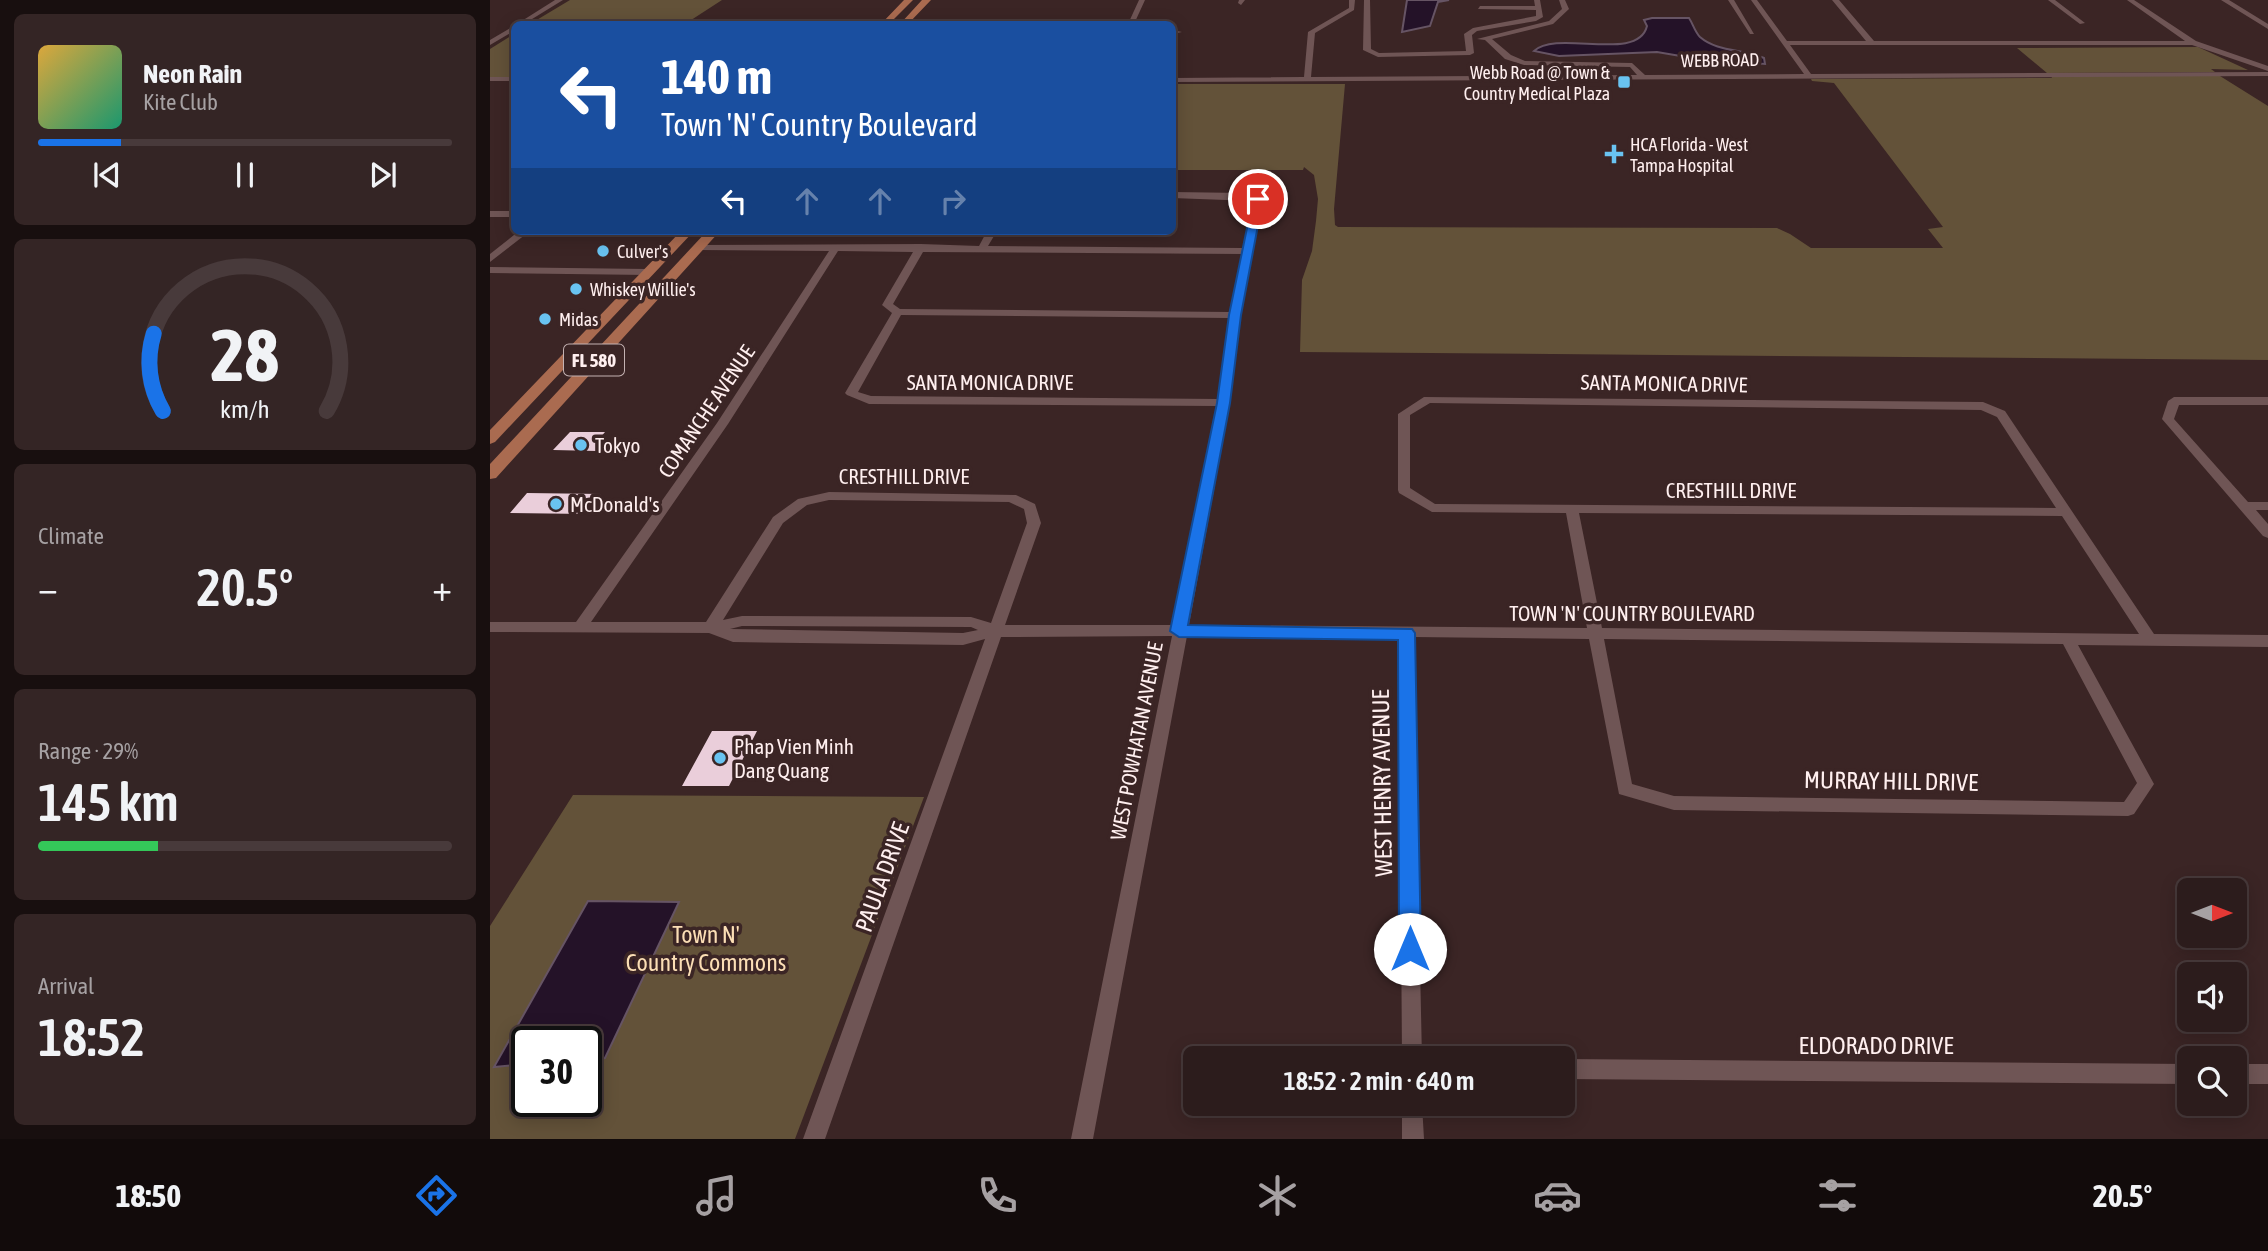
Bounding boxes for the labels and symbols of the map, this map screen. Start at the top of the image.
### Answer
street label: WEBB ROAD [1681,49,1759,71]
place label: Webb Road @ Town & Country Medical Plaza [1464,62,1611,104]
marker: Webb Road @ Town & Country Medical Plaza [1616,74,1632,90]
place label: HCA Florida - West Tampa Hospital [1630,134,1748,176]
marker: HCA Florida - West Tampa Hospital [1604,144,1624,164]
pin [1228,169,1288,229]
place label: Culver's [617,241,668,262]
marker: Culver's [595,243,611,259]
place label: Whiskey Willie's [590,279,696,300]
marker: Whiskey Willie's [568,281,584,297]
place label: Midas [559,309,598,330]
marker: Midas [537,311,553,327]
street label: COMANCHE AVENUE [653,340,759,482]
road number: FL 580 [564,344,624,376]
street label: SANTA MONICA DRIVE [907,370,1073,394]
street label: SANTA MONICA DRIVE [1581,370,1748,396]
place label: Tokyo [595,433,640,457]
marker: Tokyo [573,437,589,453]
street label: CRESTHILL DRIVE [839,464,969,488]
street label: CRESTHILL DRIVE [1666,478,1796,502]
place label: McDonald's [570,492,660,516]
marker: McDonald's [548,496,564,512]
street label: TOWN 'N' COUNTRY BOULEVARD [1509,601,1755,625]
street label: WEST POWHATAN AVENUE [1105,640,1167,842]
street label: WEST HENRY AVENUE [1367,689,1397,877]
place label: Phap Vien Minh Dang Quang [734,734,854,782]
marker: Phap Vien Minh Dang Quang [712,750,728,766]
street label: MURRAY HILL DRIVE [1804,766,1978,796]
street label: PAULA DRIVE [850,819,914,935]
north arrow [2177,878,2247,948]
position arrow [1373,912,1447,986]
park label: Town N' Country Commons [626,921,786,976]
speed limit sign: 30 [511,1026,602,1117]
street label: ELDORADO DRIVE [1798,1032,1954,1059]

